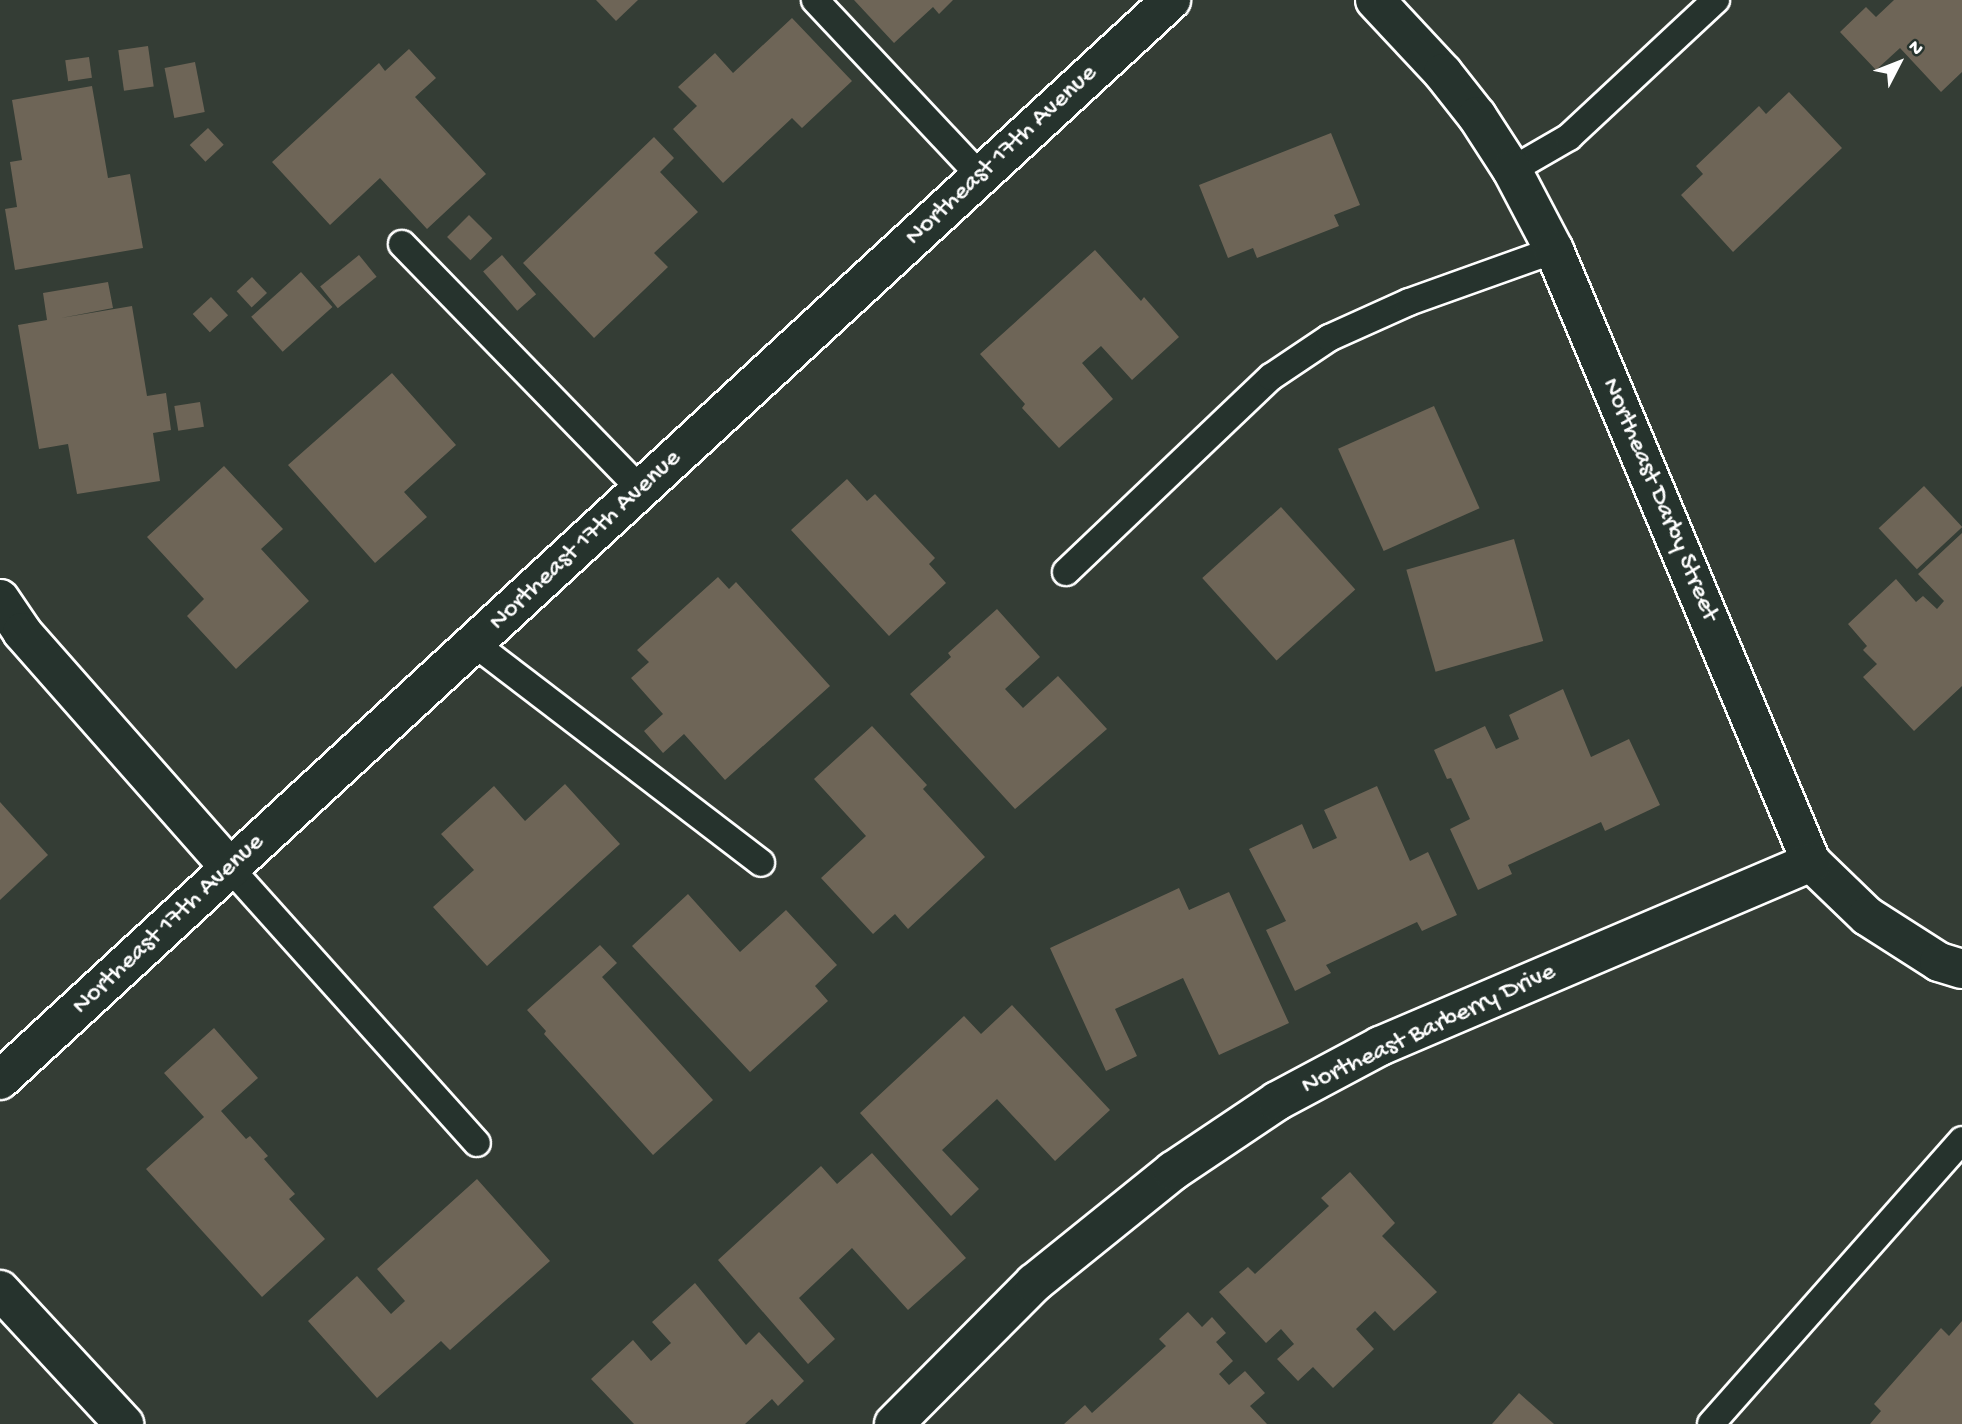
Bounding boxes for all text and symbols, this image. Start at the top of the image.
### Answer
north arrow [1864,28,1934,98]
text: N [1902,36,1928,61]
street label: Northeast 17th Avenue [899,59,1105,253]
street label: Northeast Darby Street [1594,374,1724,626]
street label: Northeast 17th Avenue [483,444,689,638]
street label: Northeast 17th Avenue [66,828,272,1022]
street label: Northeast Barberry Drive [1297,957,1561,1103]

